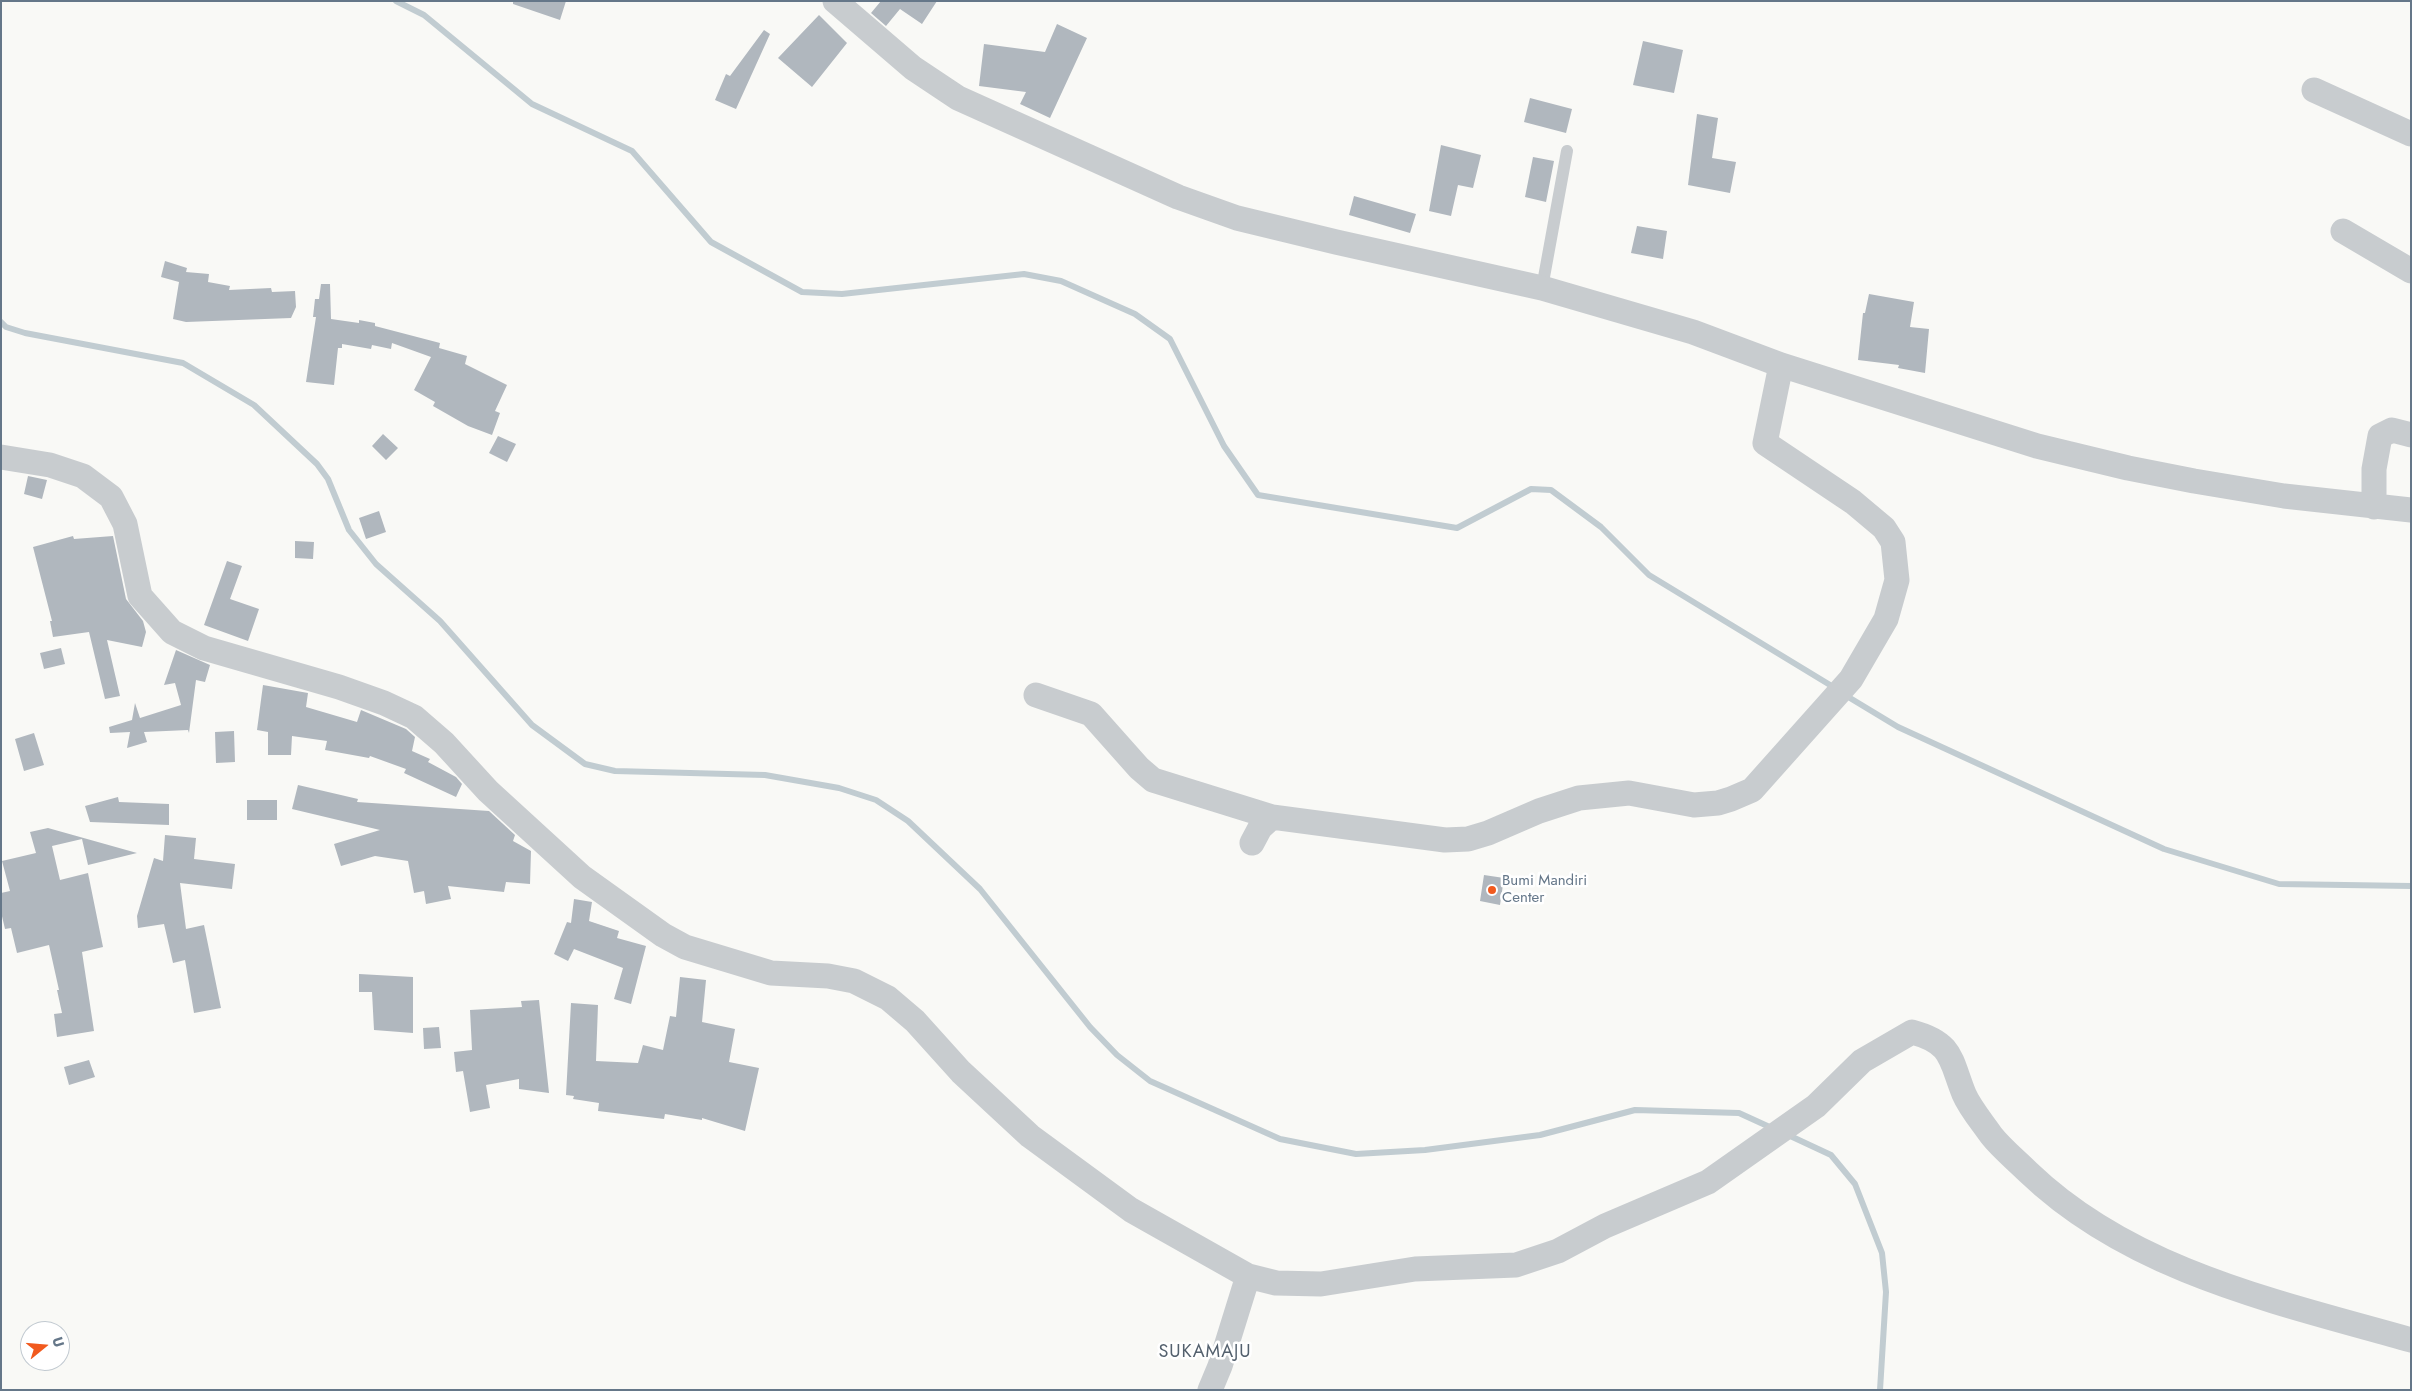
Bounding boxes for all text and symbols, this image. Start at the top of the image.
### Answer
place label: Bumi Mandiri Center [1502,872,1587,907]
marker: Bumi Mandiri Center [1486,884,1498,896]
north arrow [20,1321,70,1371]
text: U [47,1334,69,1350]
district label: SUKAMAJU [1157,1342,1253,1364]

